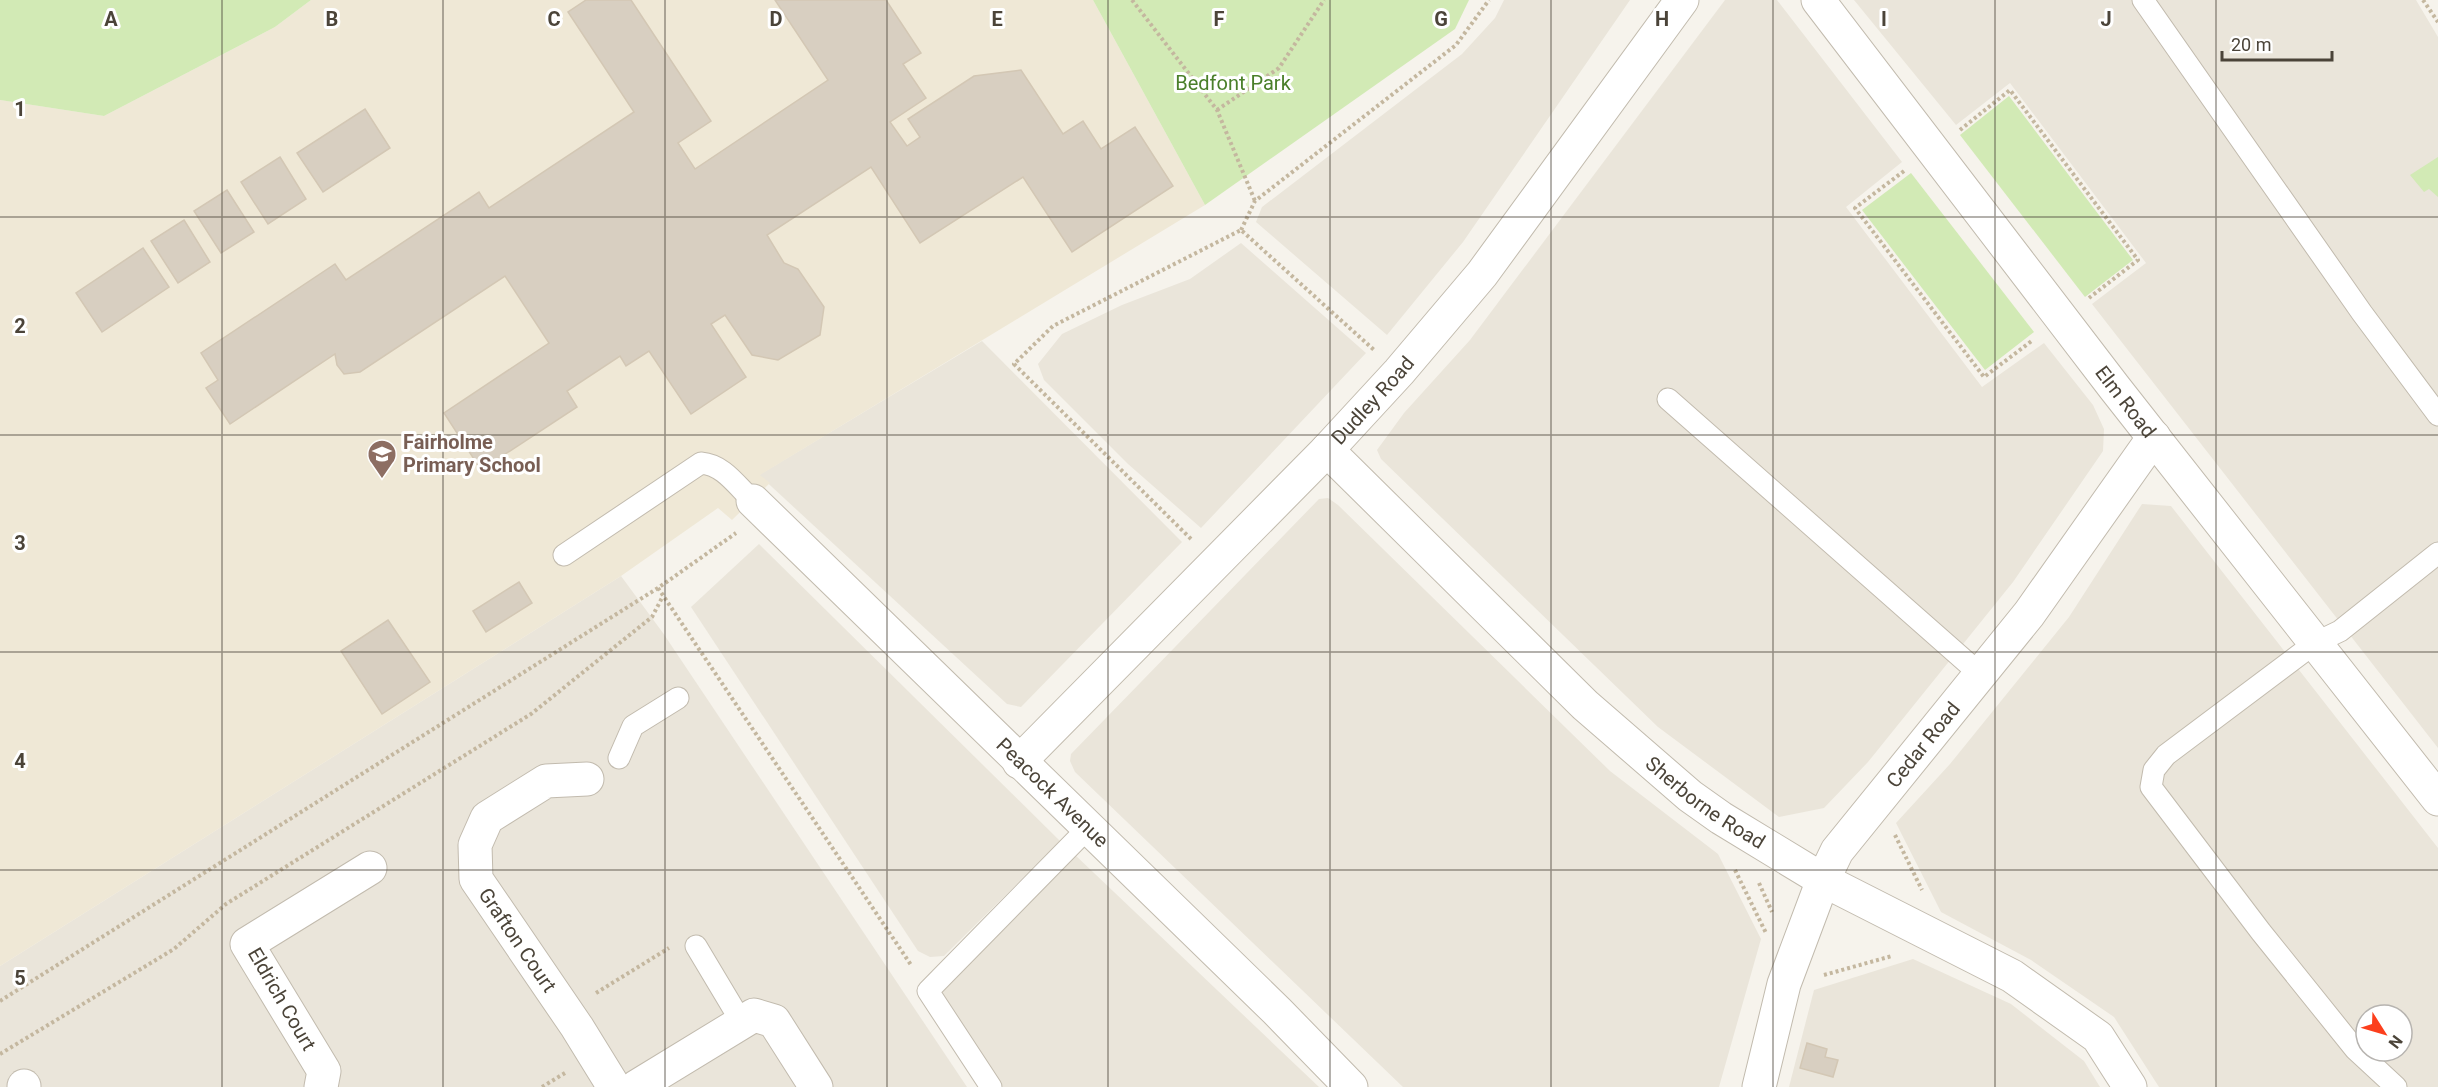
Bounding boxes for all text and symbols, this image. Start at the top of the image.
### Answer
text: A [104,7,118,31]
text: B [326,7,338,31]
text: C [547,7,561,31]
text: D [770,7,783,31]
text: E [991,7,1003,31]
text: F [1214,7,1225,31]
text: G [1434,7,1448,31]
text: H [1655,7,1669,31]
text: I [1881,7,1887,31]
text: J [2100,7,2112,31]
scale bar [2222,24,2332,62]
text: 20 m [2231,34,2271,55]
park label: Bedfont Park [1175,71,1292,95]
text: 1 [14,97,26,121]
text: 2 [14,314,26,338]
street label: Dudley Road [1326,351,1419,449]
street label: Elm Road [2090,361,2161,442]
place label: Fairholme Primary School [403,430,541,477]
school or university icon: Fairholme Primary School [366,438,398,480]
text: 3 [14,531,26,555]
street label: Cedar Road [1881,697,1965,793]
street label: Peacock Avenue [992,733,1114,852]
text: 4 [14,749,26,773]
street label: Sherborne Road [1641,751,1769,854]
street label: Grafton Court [474,883,562,997]
street label: Eldrich Court [243,943,321,1055]
text: 5 [14,966,26,990]
north arrow [2354,1003,2414,1063]
text: N [2385,1031,2407,1052]

